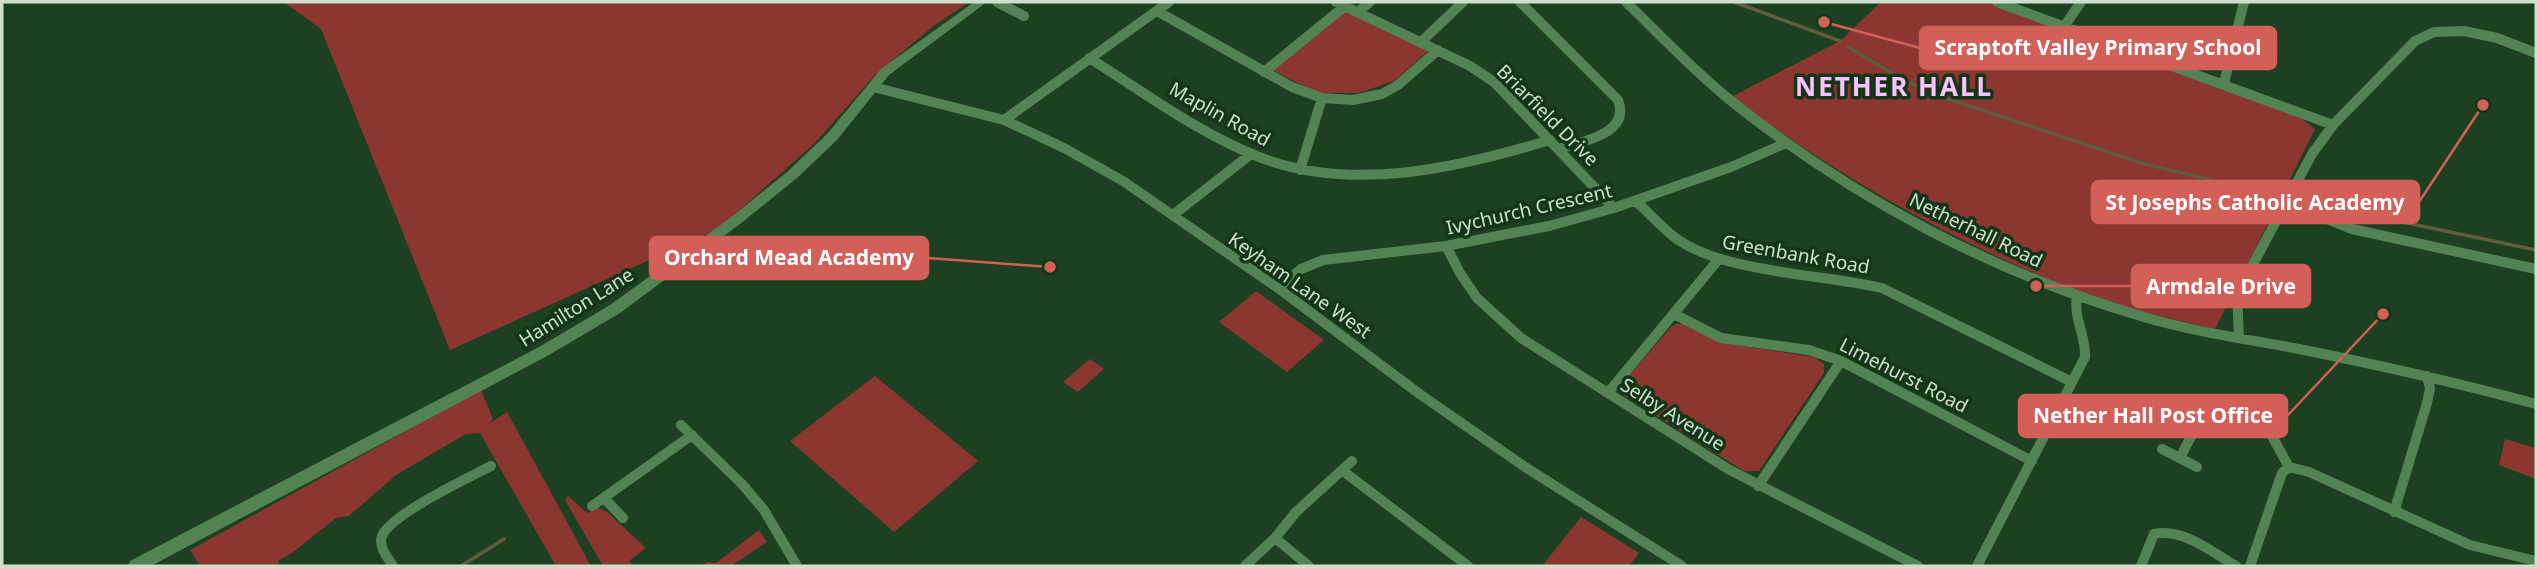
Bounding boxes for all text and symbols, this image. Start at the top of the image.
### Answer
callout: Scraptoft Valley Primary School [1920,27,2276,69]
text: Scraptoft Valley Primary School [1934,33,2262,61]
street label: Briarfield Drive [1491,58,1605,172]
district label: NETHER HALL [1795,68,1993,104]
street label: Maplin Road [1165,76,1275,152]
street label: Ivychurch Crescent [1444,177,1615,241]
callout: St Josephs Catholic Academy [2092,181,2419,223]
street label: Netherhall Road [1905,187,2047,273]
text: St Josephs Catholic Academy [2105,188,2405,216]
street label: Keyham Lane West [1223,226,1377,344]
street label: Greenbank Road [1720,228,1872,280]
callout: Orchard Mead Academy [650,237,928,279]
text: Orchard Mead Academy [664,243,914,271]
street label: Hamilton Lane [514,261,638,353]
callout: Armdale Drive [2132,265,2310,307]
text: Armdale Drive [2146,272,2296,300]
street label: Limehurst Road [1835,331,1973,419]
street label: Selby Avenue [1616,372,1730,456]
callout: Nether Hall Post Office [2019,395,2287,437]
text: Nether Hall Post Office [2033,401,2273,429]

